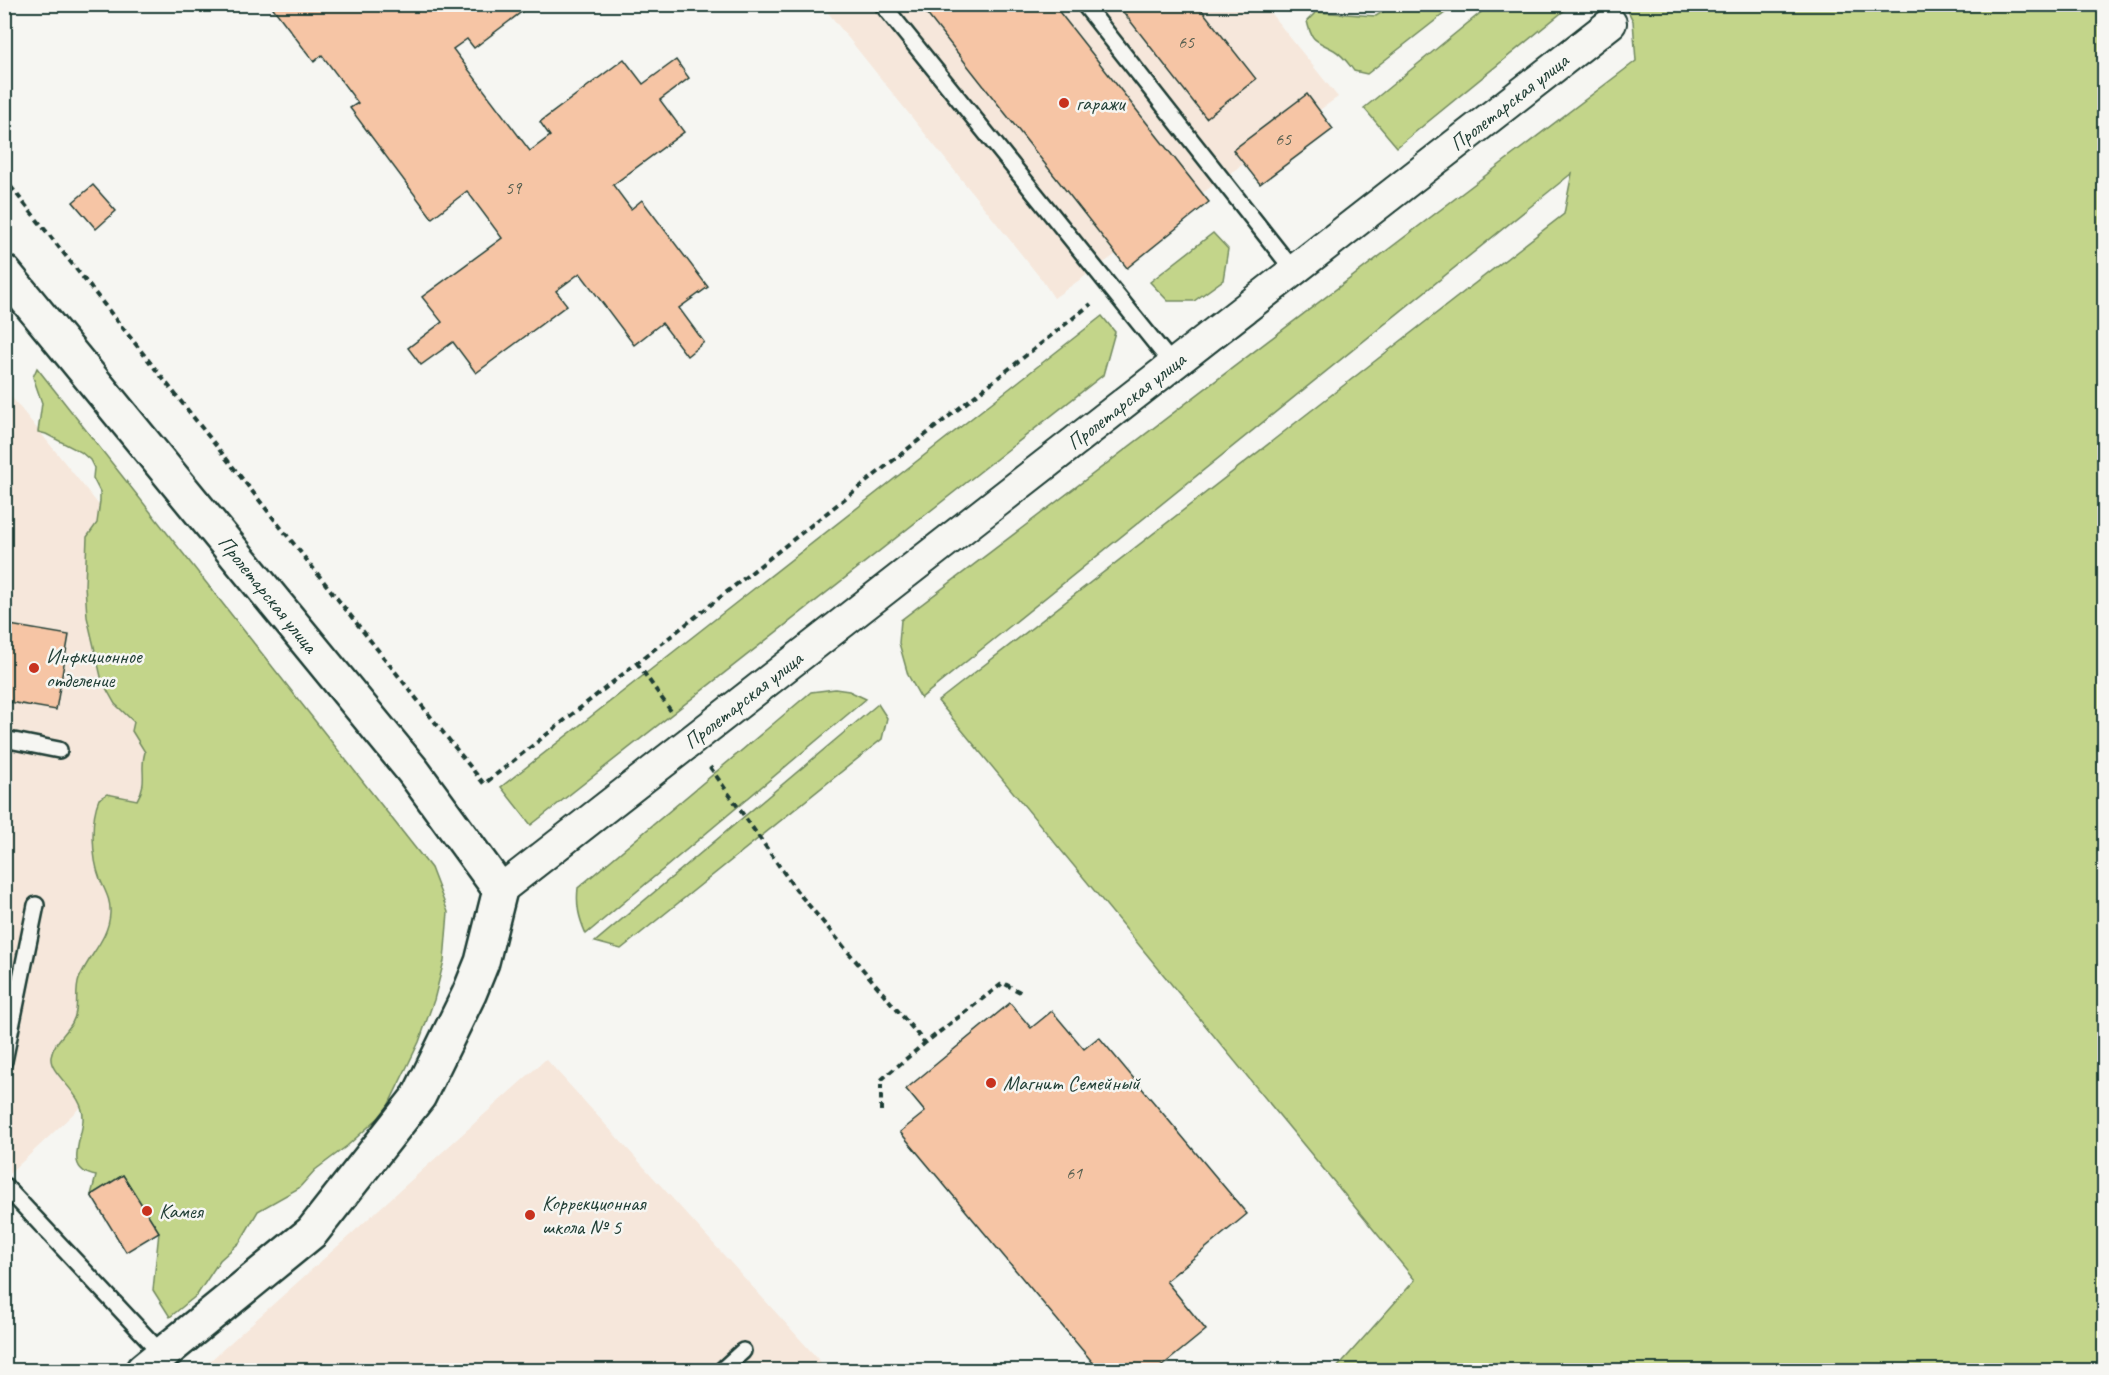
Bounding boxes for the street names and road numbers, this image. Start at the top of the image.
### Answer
street label: Пролетарская улица [1444,47,1575,156]
street label: Пролетарская улица [1061,346,1192,455]
street label: Пролетарская улица [213,530,324,659]
street label: Пролетарская улица [678,645,809,754]

